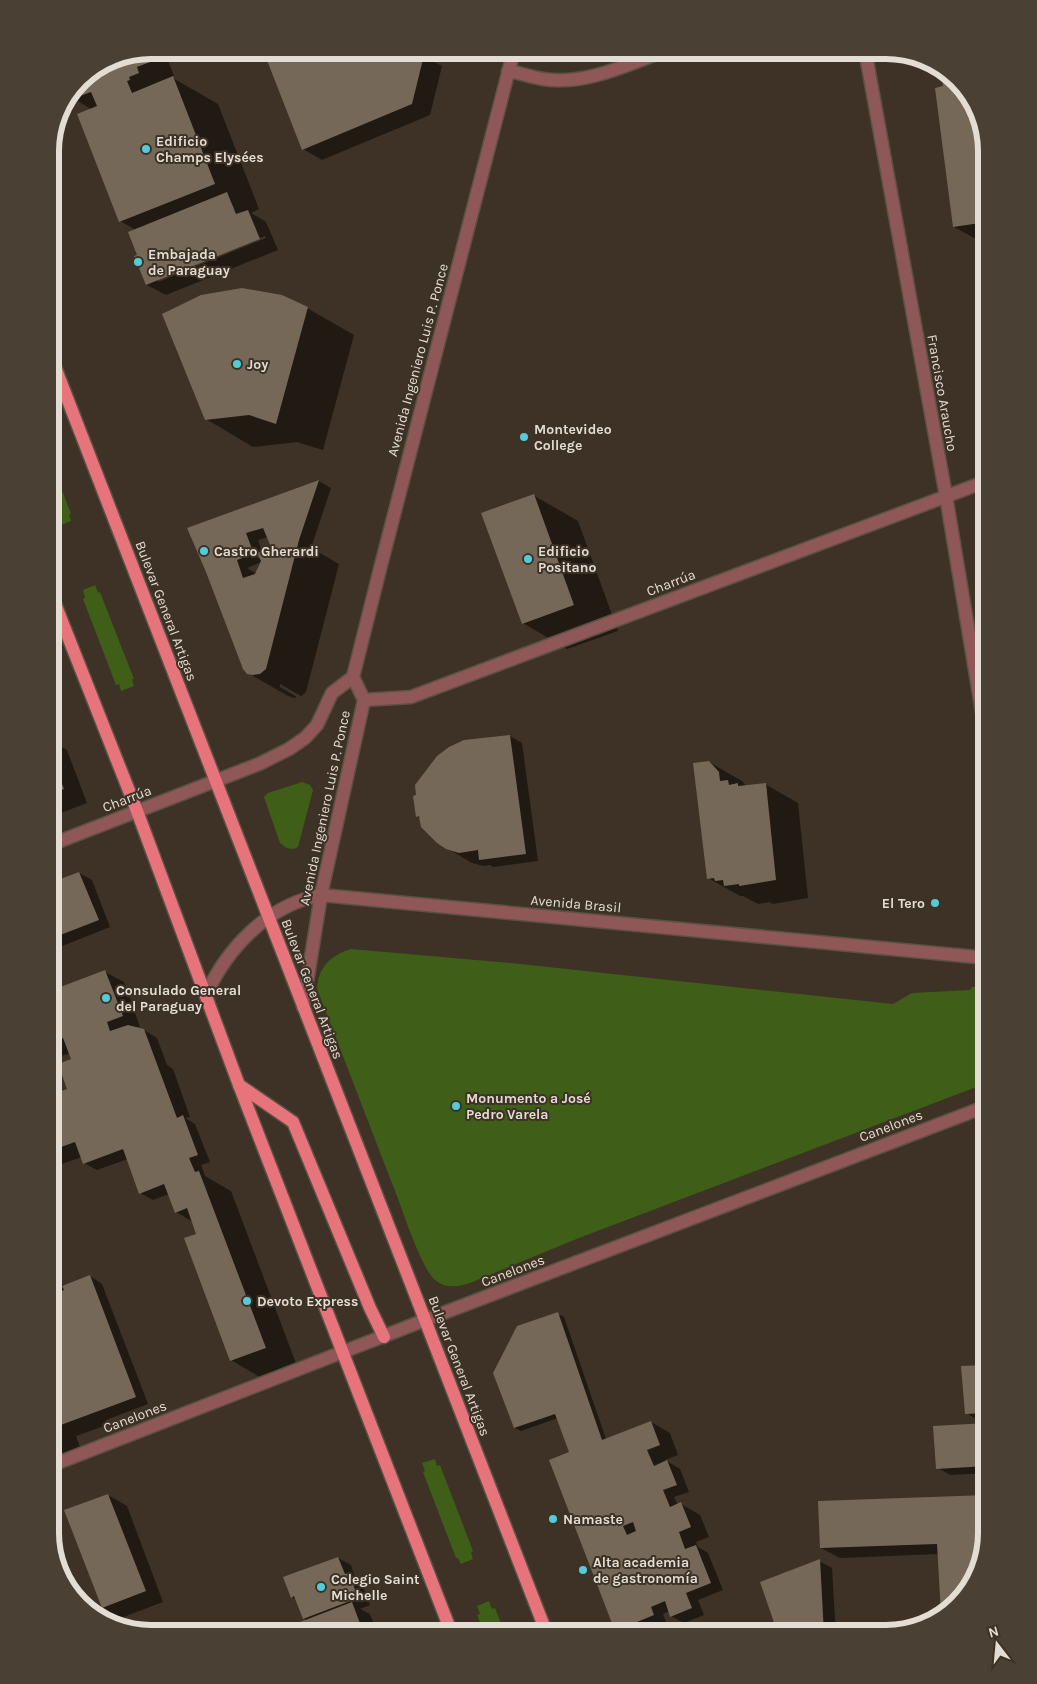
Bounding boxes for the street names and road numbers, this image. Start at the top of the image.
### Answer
street label: Avenida Ingeniero Luis P. Ponce [384,262,452,458]
street label: Francisco Araucho [923,333,961,453]
street label: Bulevar General Artigas [131,539,201,683]
street label: Charrúa [644,566,698,600]
street label: Avenida Ingeniero Luis P. Ponce [296,709,354,907]
street label: Charrúa [100,782,154,816]
street label: Avenida Brasil [530,892,622,916]
street label: Bulevar General Artigas [277,917,347,1061]
street label: Canelones [857,1106,925,1146]
street label: Canelones [479,1251,547,1291]
street label: Bulevar General Artigas [424,1294,494,1438]
street label: Canelones [101,1397,169,1437]

